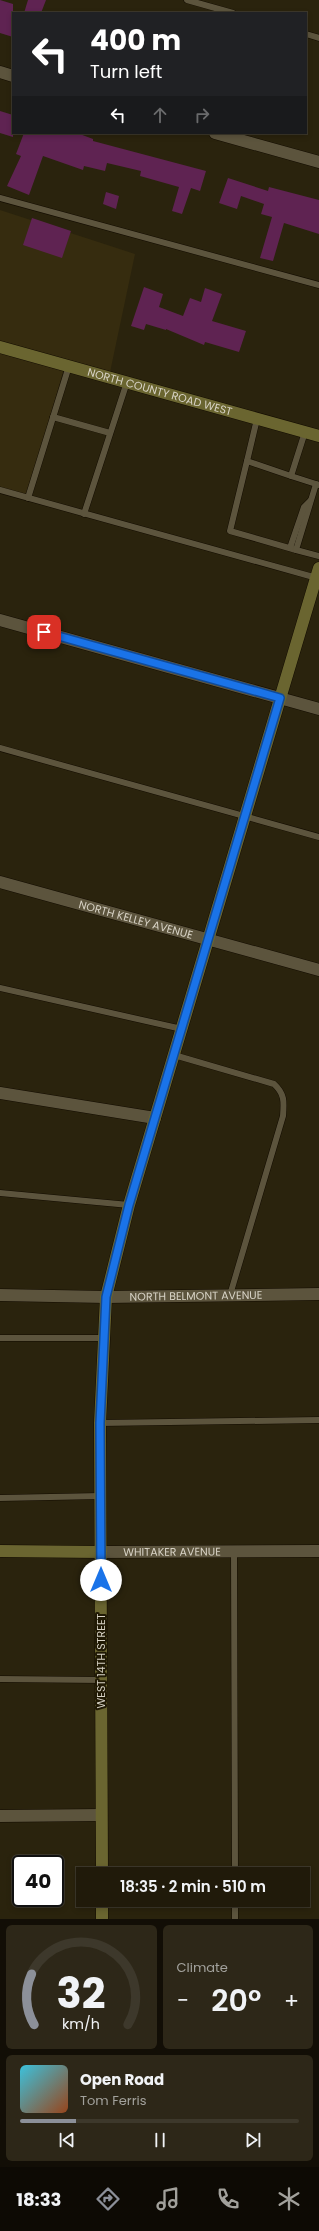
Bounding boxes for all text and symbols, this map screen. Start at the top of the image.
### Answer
text: 400 m [90,21,181,60]
icon: left [24,28,76,80]
text: Turn left [90,59,162,84]
icon: left [107,104,129,126]
icon: ahead [149,104,171,126]
icon: right [191,104,213,126]
street label: NORTH COUNTY ROAD WEST [86,364,234,419]
pin [27,615,61,649]
icon: arrive [33,621,55,643]
street label: NORTH KELLEY AVENUE [77,896,195,943]
street label: NORTH BELMONT AVENUE [129,1287,263,1305]
street label: WHITAKER AVENUE [123,1543,221,1560]
position arrow [80,1559,122,1601]
street label: WEST 14TH STREET [93,1613,109,1709]
speed limit sign: 40 [12,1855,64,1907]
text: 18:35 · 2 min · 510 m [120,1876,266,1897]
text: Climate [177,1958,228,1977]
text: 32 [57,1964,106,2023]
text: 20° [211,1979,261,2022]
text: − [177,1985,189,2016]
text: + [284,1985,299,2016]
text: km/h [62,2014,100,2034]
text: Open Road [80,2069,164,2090]
text: Tom Ferris [80,2091,147,2110]
icon: previous [56,2129,78,2151]
icon: pause [149,2129,171,2151]
icon: next [242,2129,264,2151]
icon: directions [94,2185,122,2213]
icon: music [154,2185,182,2213]
icon: phone [214,2185,242,2213]
icon: climate [275,2185,303,2213]
text: 18:33 [16,2187,61,2212]

